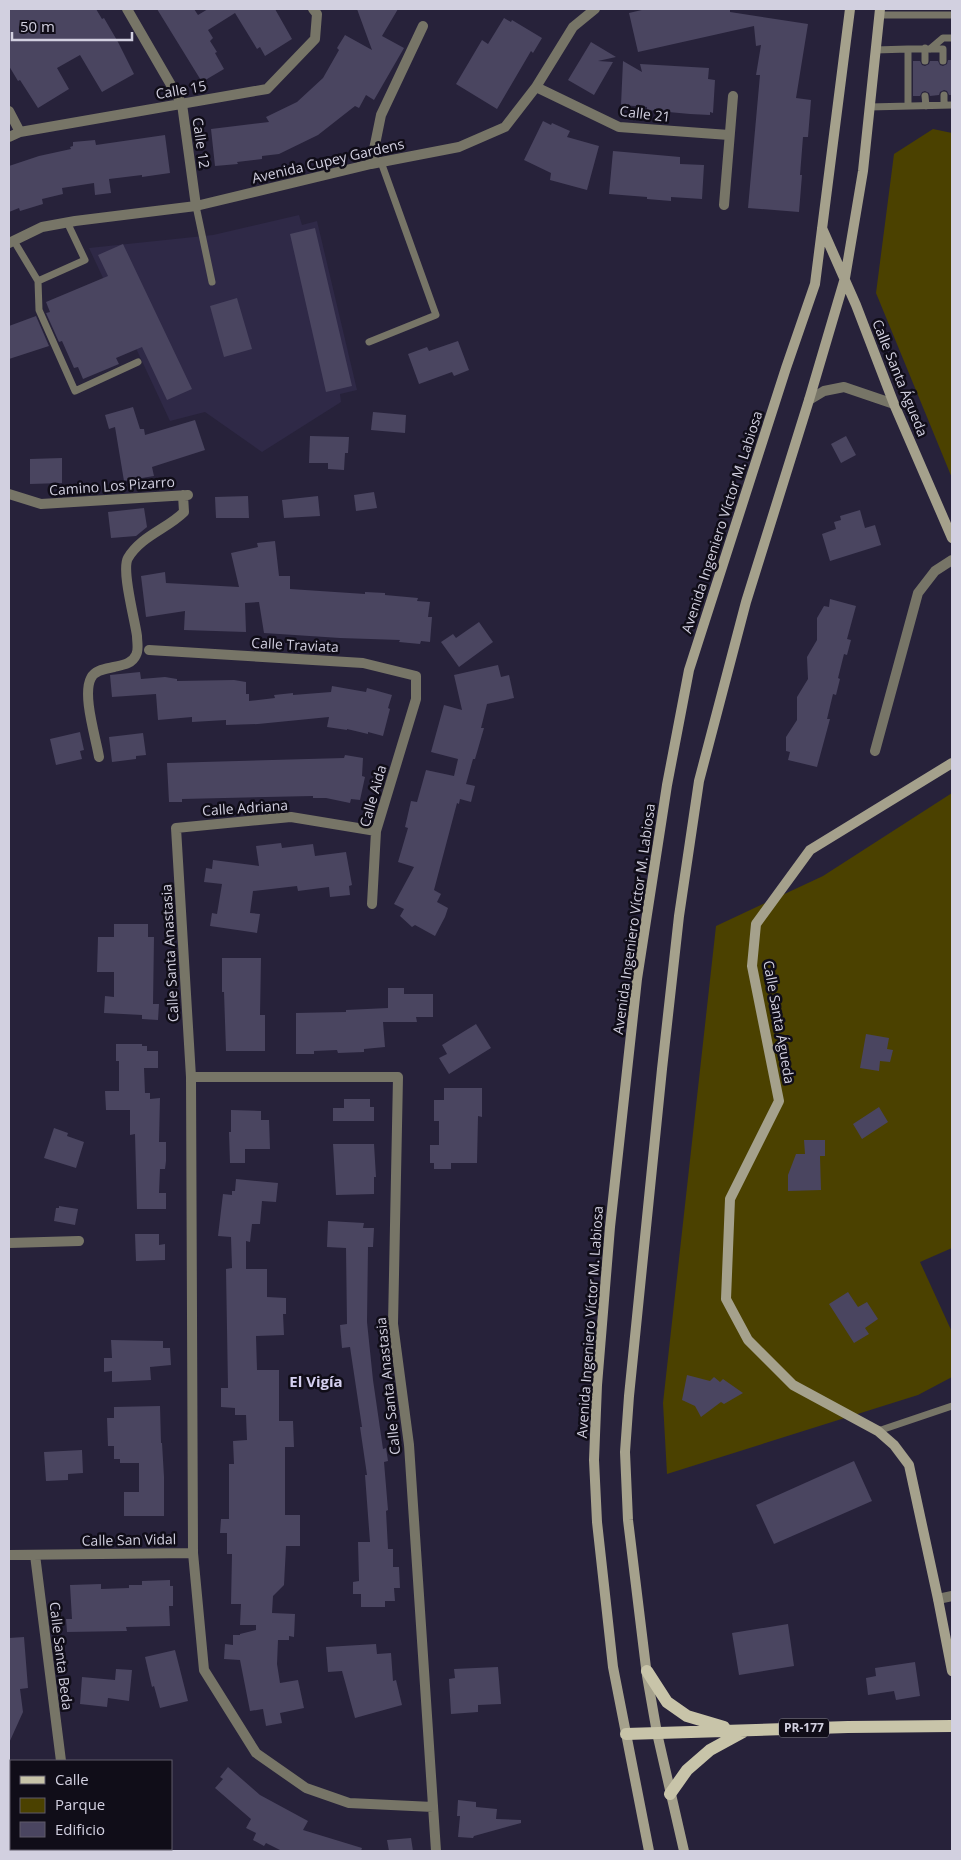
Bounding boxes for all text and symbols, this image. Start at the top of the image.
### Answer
scale bar [12,10,132,42]
text: 50 m [20,16,55,36]
street label: Calle 15 [154,76,208,103]
street label: Calle 21 [619,101,672,126]
street label: Calle 12 [189,116,214,170]
street label: Avenida Cupey Gardens [250,134,406,187]
street label: Calle Santa Águeda [868,316,933,439]
street label: Avenida Ingeniero Víctor M. Labiosa [677,408,767,636]
street label: Camino Los Pizarro [48,472,175,499]
street label: Calle Traviata [251,633,339,656]
street label: Calle Aida [355,763,390,829]
street label: Calle Adriana [201,795,289,820]
street label: Avenida Ingeniero Víctor M. Labiosa [608,802,659,1036]
street label: Calle Santa Anastasia [156,883,183,1023]
street label: Calle Santa Águeda [759,959,800,1085]
street label: Avenida Ingeniero Víctor M. Labiosa [572,1205,607,1439]
street label: Calle Santa Anastasia [371,1316,404,1456]
district label: El Vigía [289,1371,343,1391]
street label: Calle San Vidal [82,1529,176,1550]
street label: Calle Santa Beda [45,1601,78,1711]
road number: PR-177 [779,1719,829,1738]
legend [10,1760,172,1850]
text: Calle [55,1769,89,1789]
text: Parque [55,1794,105,1814]
text: Edificio [55,1819,105,1839]

